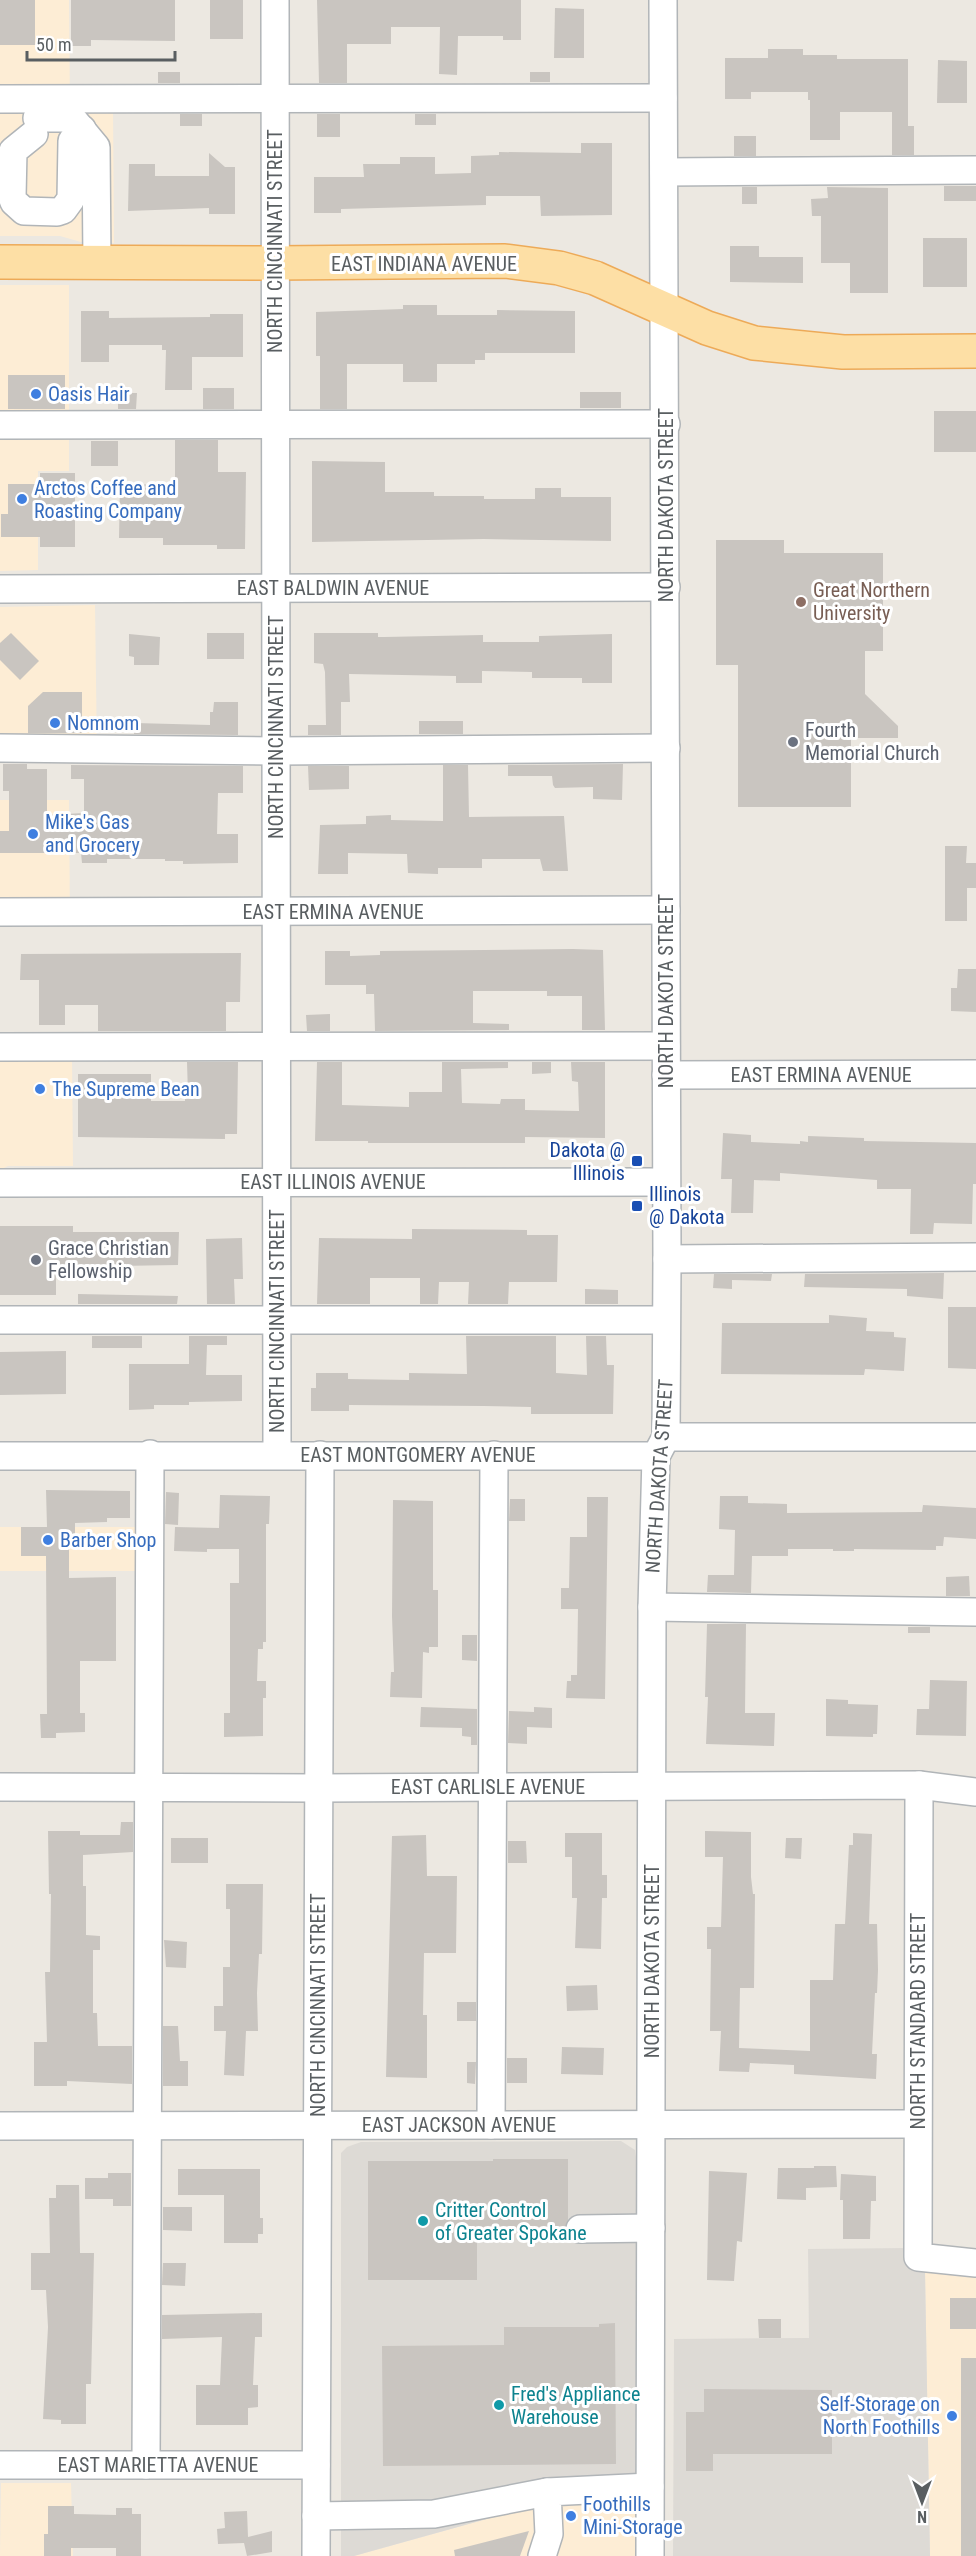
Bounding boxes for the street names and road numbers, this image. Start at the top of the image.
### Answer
street label: NORTH CINCINNATI STREET [263,129,287,353]
street label: EAST INDIANA AVENUE [331,252,517,276]
street label: NORTH DAKOTA STREET [654,408,678,602]
street label: EAST BALDWIN AVENUE [237,576,429,600]
street label: NORTH CINCINNATI STREET [264,615,288,839]
street label: NORTH DAKOTA STREET [654,894,678,1088]
street label: EAST ERMINA AVENUE [242,900,424,924]
street label: EAST ERMINA AVENUE [730,1063,912,1087]
street label: EAST ILLINOIS AVENUE [240,1170,426,1194]
street label: NORTH CINCINNATI STREET [265,1209,289,1433]
street label: NORTH DAKOTA STREET [640,1378,678,1574]
street label: EAST MONTGOMERY AVENUE [300,1443,536,1467]
street label: EAST CARLISLE AVENUE [391,1775,585,1799]
street label: NORTH DAKOTA STREET [640,1864,664,2058]
street label: NORTH CINCINNATI STREET [306,1893,330,2117]
street label: NORTH STANDARD STREET [906,1913,930,2129]
street label: EAST JACKSON AVENUE [362,2113,556,2137]
street label: EAST MARIETTA AVENUE [58,2453,258,2477]

